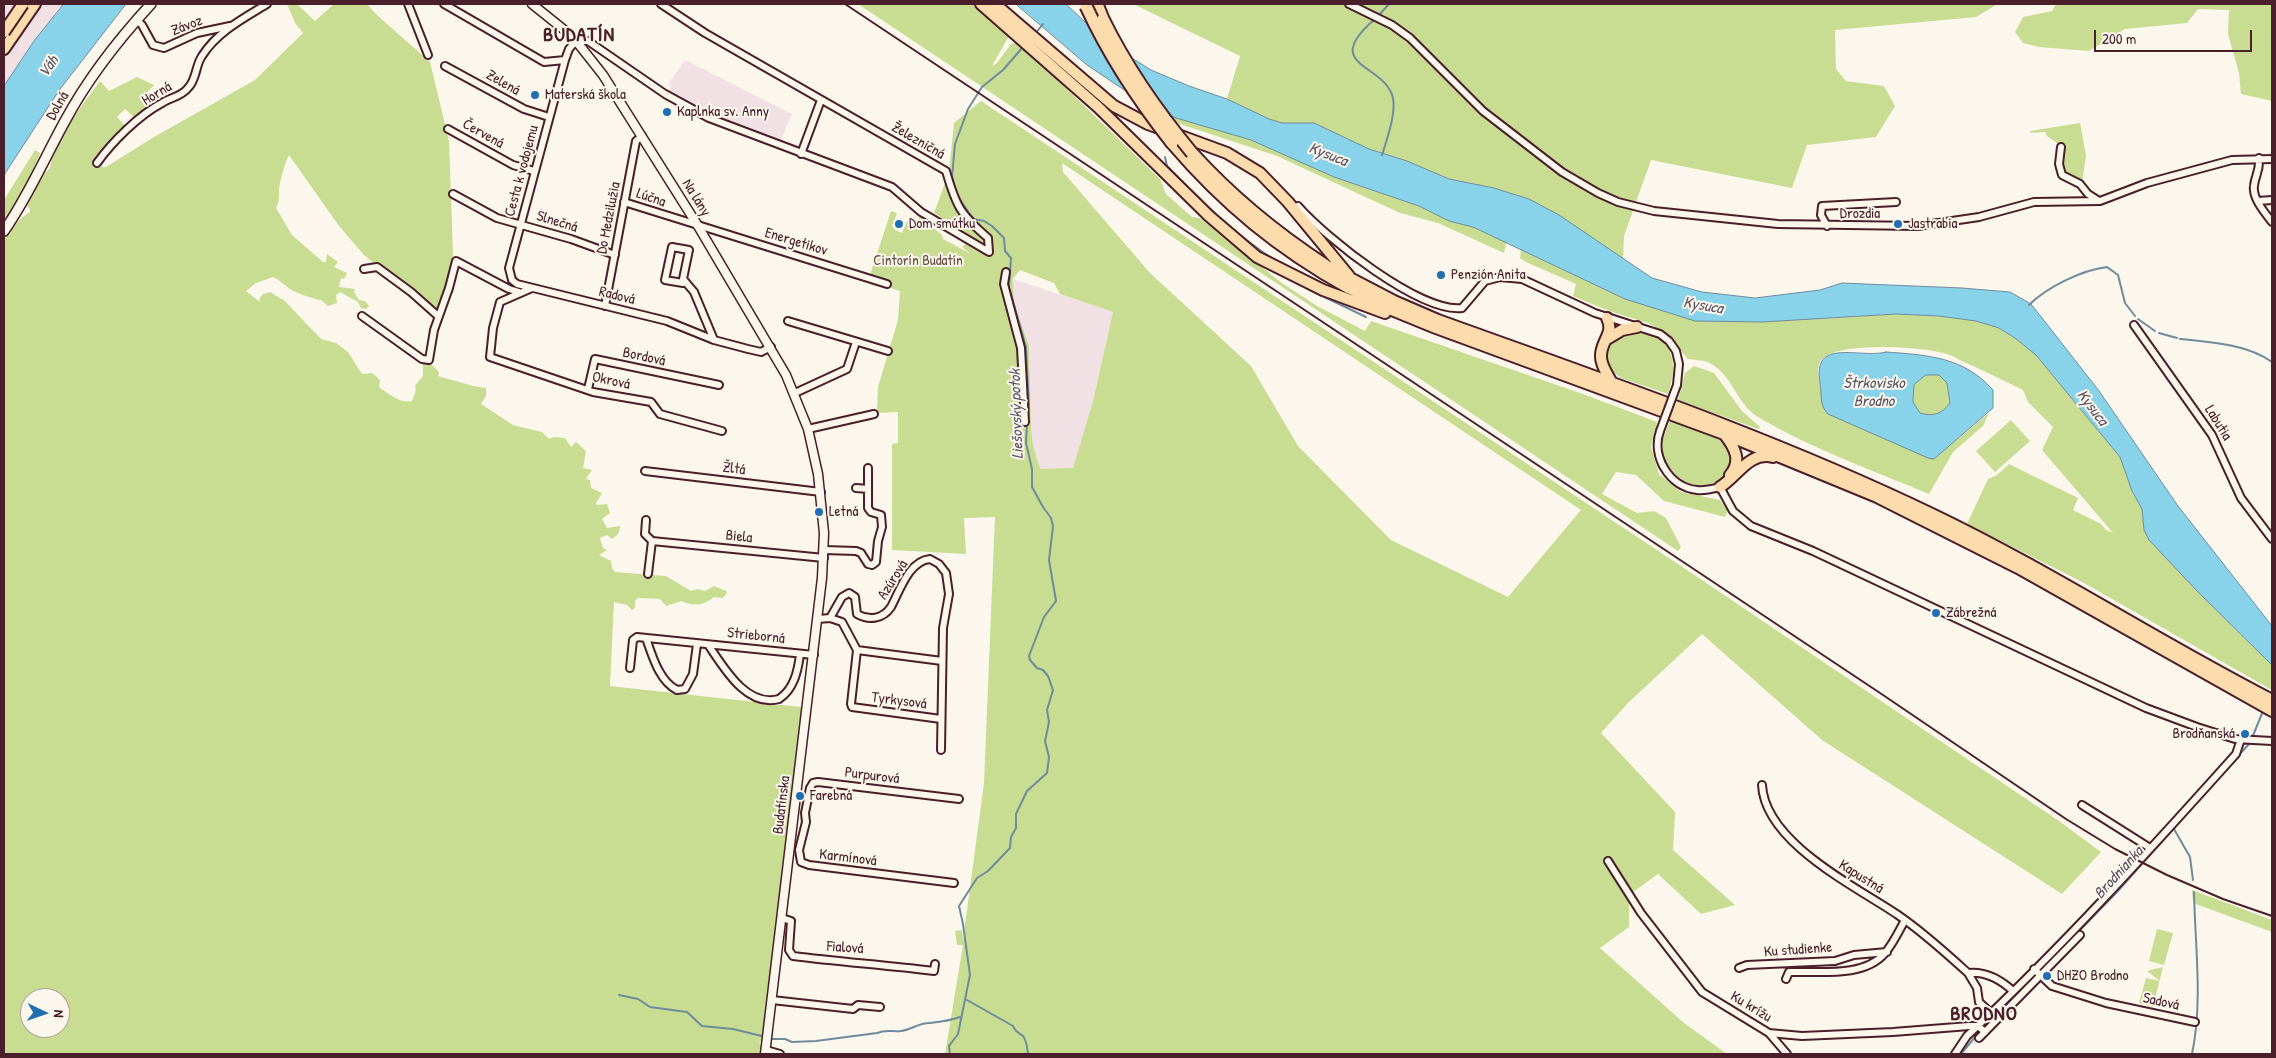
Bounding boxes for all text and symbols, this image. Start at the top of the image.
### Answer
street label: Závoz [169,12,205,40]
scale bar [2096,20,2254,52]
district label: BUDATÍN [542,24,616,48]
text: 200 m [2102,28,2136,49]
water label: Váh [35,52,63,82]
street label: Zelená [483,66,523,100]
street label: Horná [139,78,175,110]
place label: Materská škola [545,86,626,104]
street label: Dolná [43,89,73,123]
marker: Materská škola [529,89,541,101]
place label: Kaplnka sv. Anny [677,103,769,121]
marker: Kaplnka sv. Anny [661,106,673,118]
street label: Červená [459,115,507,153]
street label: Železničná [888,119,948,163]
street label: Cesta k vodojemu [501,123,543,219]
water label: Kysuca [1306,139,1350,171]
street label: Na lány [678,176,714,220]
street label: Do Medzilužia [593,181,625,255]
street label: Lúčna [634,185,668,211]
street label: Drozdia [1840,205,1880,223]
street label: Slnečná [534,207,580,237]
place label: Dom smútku [909,215,975,233]
place label: Jastrabia [1908,215,1957,233]
marker: Dom smútku [893,218,905,230]
marker: Jastrabia [1892,218,1904,230]
street label: Energetikov [762,224,830,260]
park label: Cintorín Budatín [873,252,963,270]
place label: Penzión Anita [1451,266,1526,284]
marker: Penzión Anita [1435,269,1447,281]
street label: Radová [597,283,637,309]
water label: Kysuca [1682,293,1724,319]
street label: Bordová [621,344,667,370]
street label: Okrová [590,368,632,394]
water label: Liešovský potok [1006,369,1028,459]
water label: Štrkovisko Brodno [1843,374,1905,412]
water label: Kysuca [2072,386,2112,430]
street label: Labutia [2200,402,2236,444]
street label: Žltá [722,459,746,479]
place label: Letná [829,503,858,521]
marker: Letná [813,506,825,518]
street label: Biela [725,527,753,547]
street label: Azúrová [874,557,912,603]
place label: Zábrežná [1946,604,1996,622]
marker: Zábrežná [1930,607,1942,619]
street label: Strieborná [726,624,786,648]
street label: Tyrkysová [870,689,928,713]
place label: Brodňanská [2172,725,2235,743]
marker: Brodňanská [2239,728,2251,740]
street label: Purpurová [844,764,900,788]
street label: Budatínska [770,775,794,835]
place label: Farebná [810,787,852,805]
marker: Farebná [794,790,806,802]
water label: Brodnianka [2090,843,2148,903]
street label: Karmínová [818,846,878,870]
street label: Kapustná [1835,856,1887,898]
street label: Fialová [826,938,864,958]
street label: Ku studienke [1763,939,1833,961]
place label: DHZO Brodno [2057,967,2129,985]
marker: DHZO Brodno [2041,970,2053,982]
north arrow [20,988,70,1038]
street label: Ku krížu [1727,988,1775,1026]
street label: Sadová [2141,989,2181,1015]
district label: BRODNO [1949,1003,2019,1027]
text: N [50,1010,69,1018]

